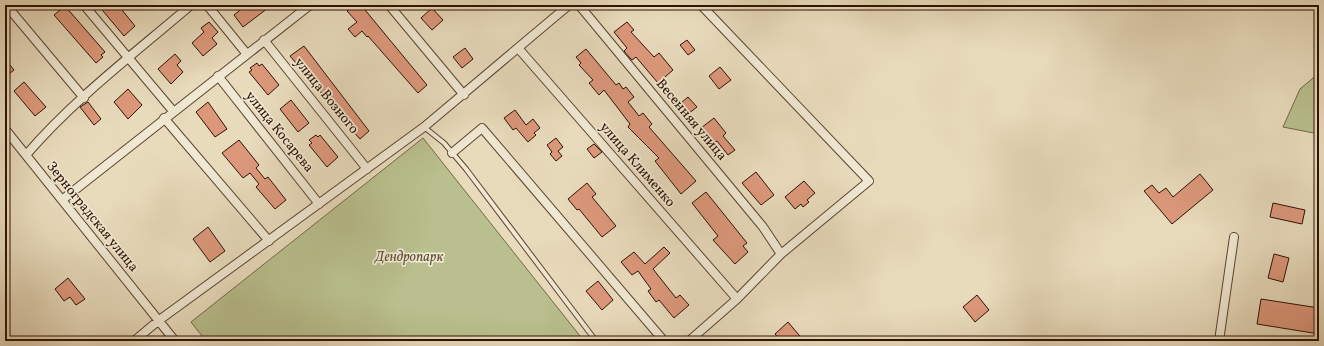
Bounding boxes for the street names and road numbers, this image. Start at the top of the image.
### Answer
street label: улица Возного [289,54,363,138]
street label: Весенняя улица [651,75,731,165]
street label: улица Косарева [240,87,318,177]
street label: улица Клименко [595,118,679,212]
street label: Зерноградская улица [42,158,143,276]

